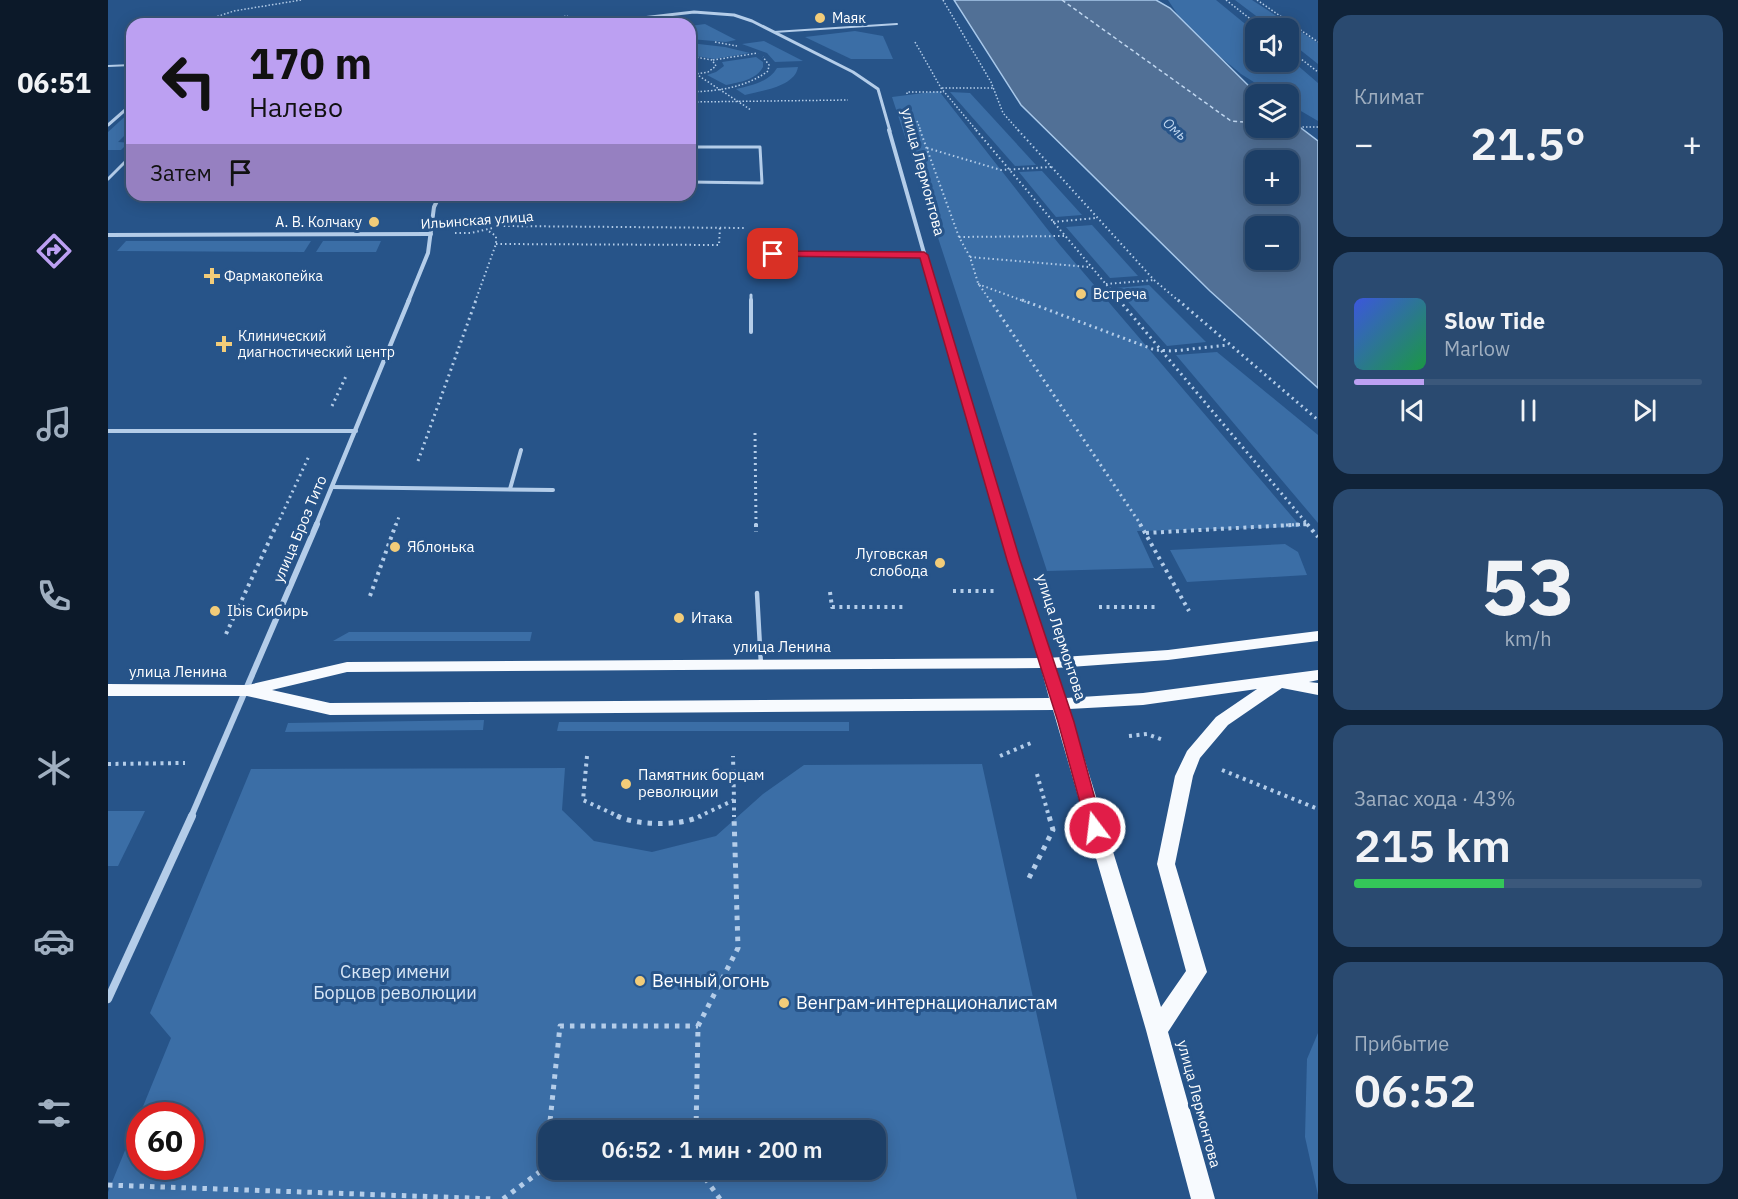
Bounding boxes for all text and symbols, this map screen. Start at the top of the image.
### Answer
place label: Маяк [832,9,866,27]
marker: Маяк [813,11,827,25]
map controls [1245,18,1299,270]
button: sound [1245,18,1299,72]
text: 170 m [249,36,372,91]
icon: left [150,42,228,120]
text: 06:51 [17,65,91,100]
text: Климат [1354,83,1424,110]
button: layers [1245,84,1299,138]
text: Налево [249,89,343,124]
street label: улица Лермонтова [897,106,950,238]
water label: Омь [1159,114,1191,144]
text: 21.5° [1470,114,1586,172]
text: − [1354,122,1374,165]
text: + [1682,122,1702,165]
button: + [1245,150,1299,204]
icon: arrive [224,156,257,189]
text: Затем [150,158,212,187]
street label: Ильинская улица [420,207,535,233]
place label: А. В. Колчаку [275,213,362,231]
marker: А. В. Колчаку [367,215,381,229]
button: − [1245,216,1299,270]
pin [747,228,798,279]
icon: directions [33,230,75,272]
icon: arrive [756,237,789,270]
place label: Фармакопейка [224,267,323,285]
marker: Фармакопейка [205,269,219,283]
place label: Встреча [1093,285,1147,303]
marker: Встреча [1074,287,1088,301]
text: Slow Tide [1444,306,1545,335]
place label: Клинический диагностический центр [238,327,395,361]
marker: Клинический диагностический центр [215,335,233,353]
text: Marlow [1444,335,1510,362]
icon: previous [1396,394,1429,427]
icon: pause [1512,394,1545,427]
icon: next [1628,394,1661,427]
icon: music [33,403,75,445]
street label: улица Броз Тито [268,472,331,585]
text: 53 [1481,535,1575,636]
place label: Яблонька [407,537,475,556]
marker: Яблонька [388,540,402,554]
place label: Луговская слобода [856,544,928,580]
marker: Луговская слобода [933,556,947,570]
street label: улица Лермонтова [1032,571,1091,702]
icon: phone [33,575,75,617]
place label: Ibis Сибирь [227,601,308,620]
marker: Ibis Сибирь [208,604,222,618]
place label: Итака [691,608,733,627]
marker: Итака [672,611,686,625]
text: km/h [1504,625,1552,652]
street label: улица Ленина [733,637,831,656]
street label: улица Ленина [129,662,227,681]
icon: climate [33,747,75,789]
place label: Памятник борцам революции [638,765,764,801]
marker: Памятник борцам революции [619,777,633,791]
text: Запас хода · 43% [1354,785,1516,812]
position arrow [1063,796,1127,860]
text: 215 km [1354,816,1511,874]
icon: car [33,920,75,962]
park label: Сквер имени Борцов революции [313,960,477,1004]
place label: Вечный огонь [652,969,769,992]
marker: Вечный огонь [633,974,647,988]
place label: Венграм-интернационалистам [796,991,1058,1014]
marker: Венграм-интернационалистам [777,996,791,1010]
text: Прибытие [1354,1030,1449,1057]
street label: улица Лермонтова [1173,1038,1226,1170]
text: 06:52 [1354,1061,1476,1119]
icon: filters [33,1092,75,1134]
speed limit sign: 60 [126,1102,204,1180]
text: 06:52 · 1 мин · 200 m [601,1135,823,1164]

